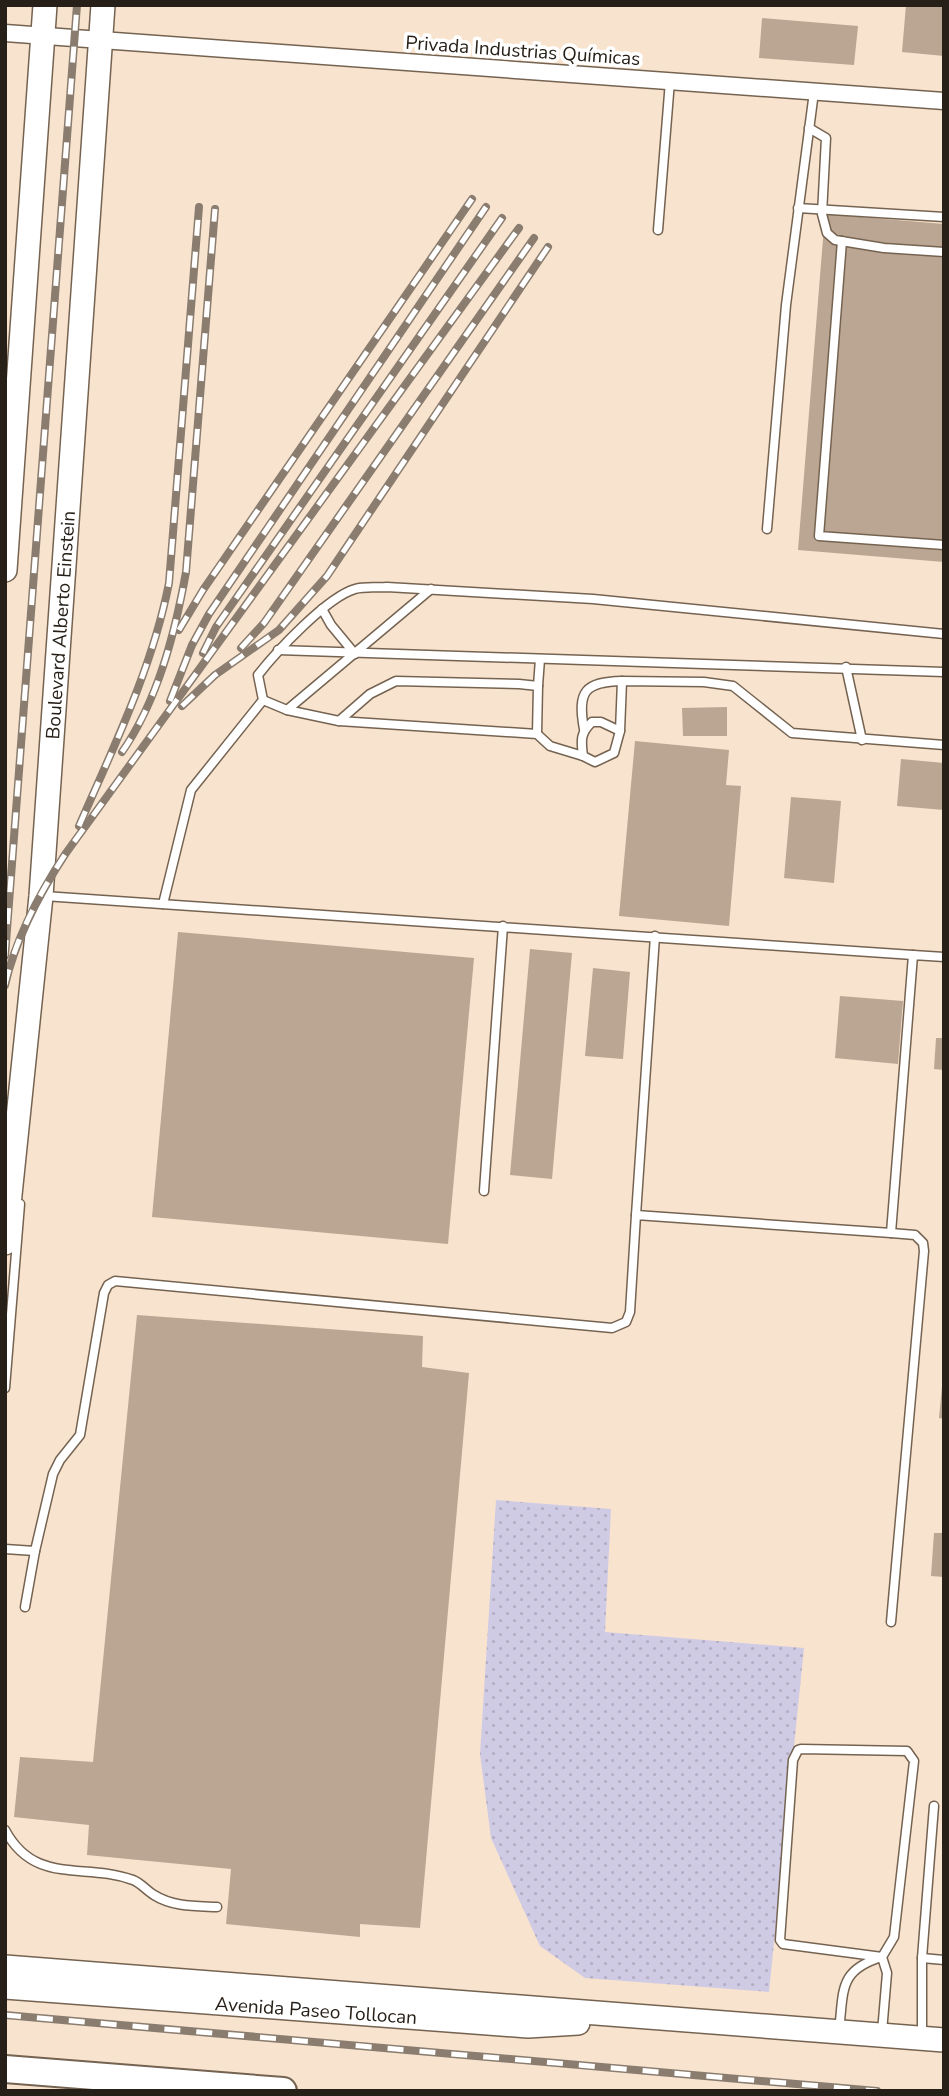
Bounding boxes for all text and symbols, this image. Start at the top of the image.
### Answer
street label: Privada Industrias Químicas [405,30,641,72]
street label: Boulevard Alberto Einstein [40,510,82,740]
street label: Avenida Paseo Tollocan [214,1991,418,2031]

